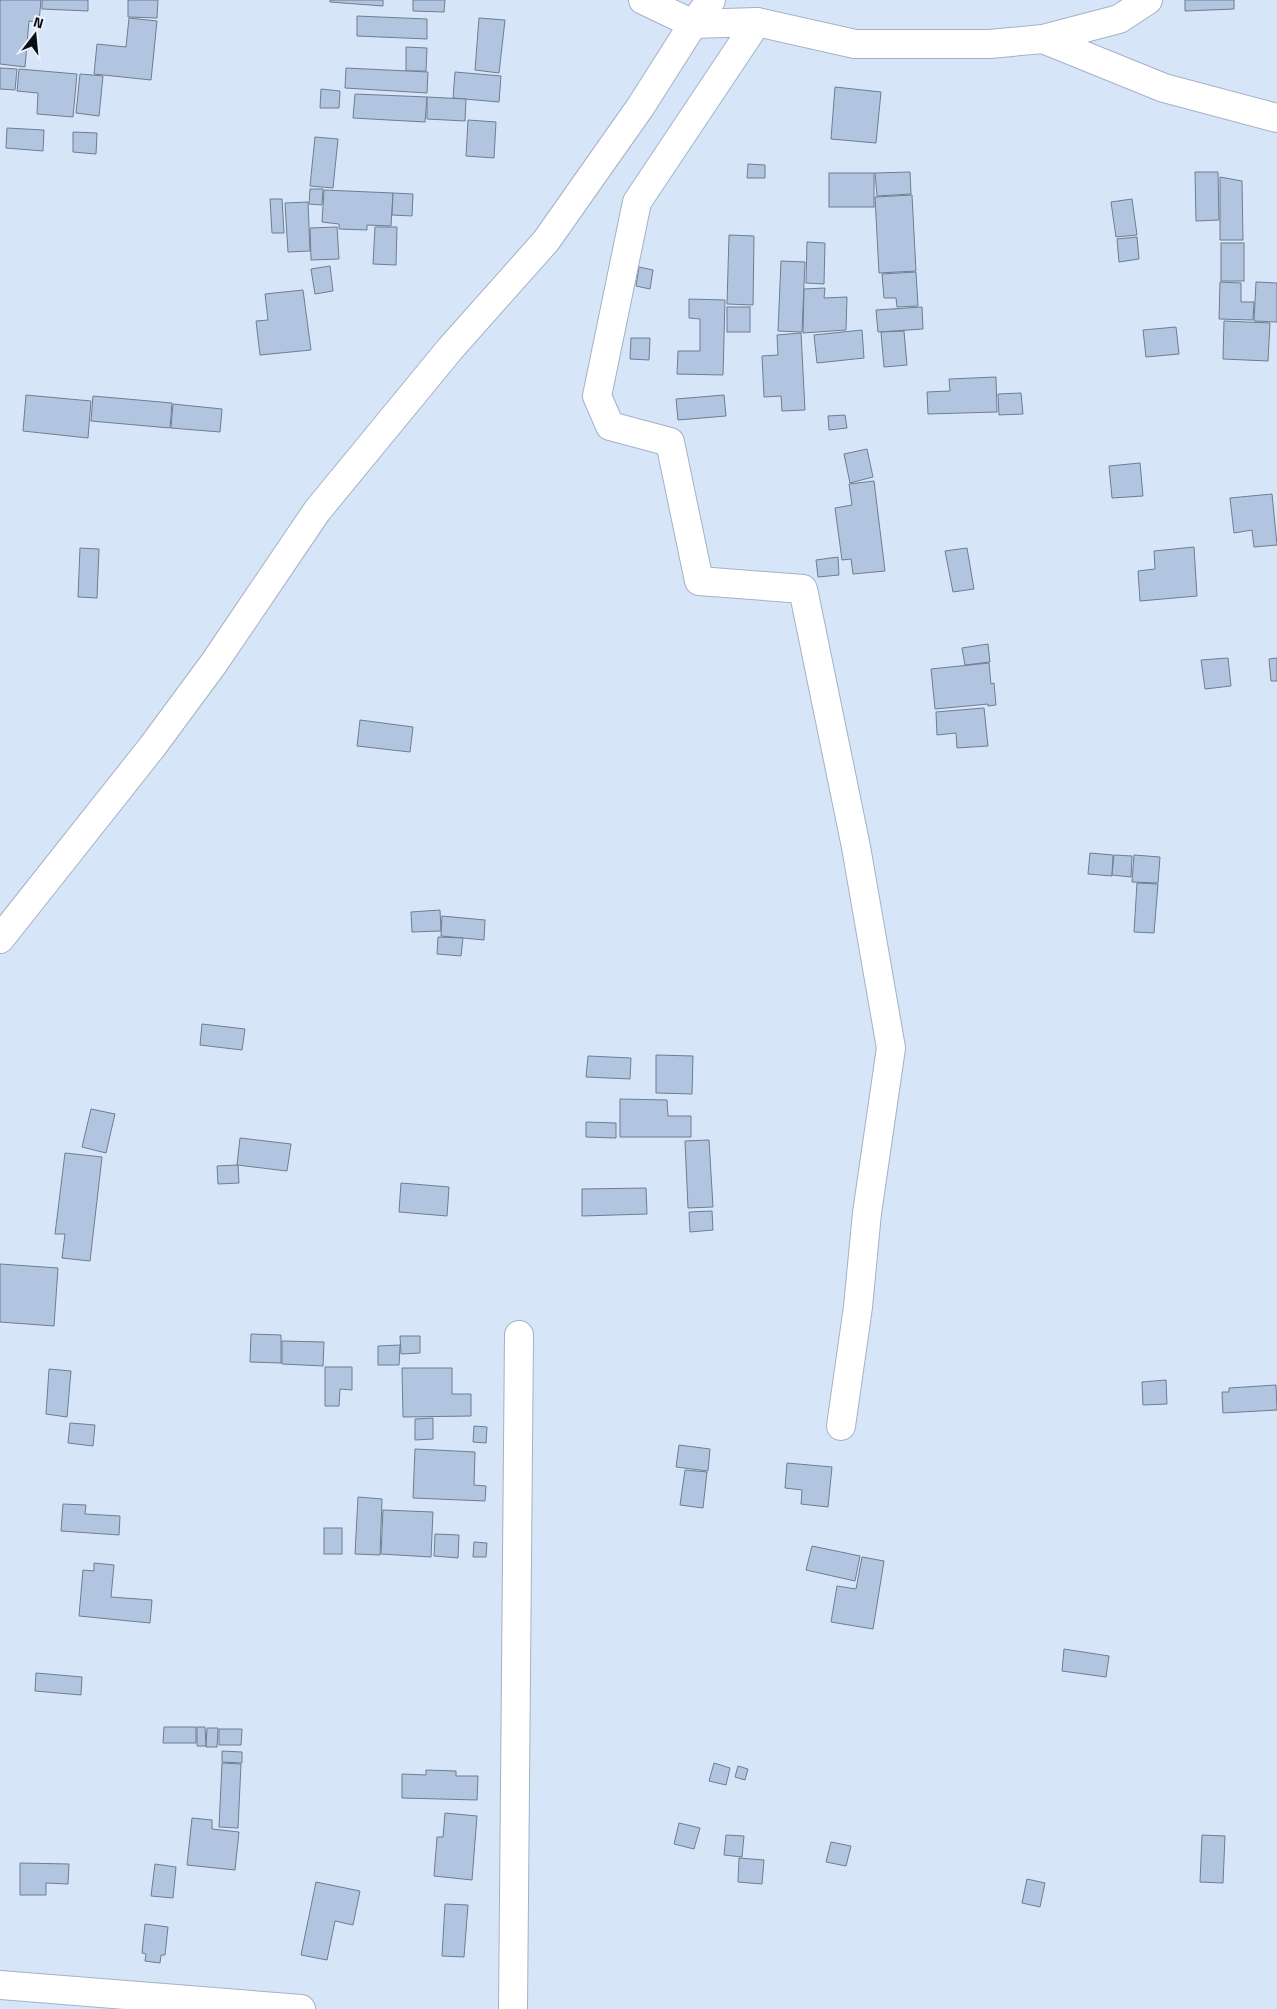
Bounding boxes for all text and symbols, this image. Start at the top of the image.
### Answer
north arrow [10,10,60,60]
text: N [31,11,46,33]

